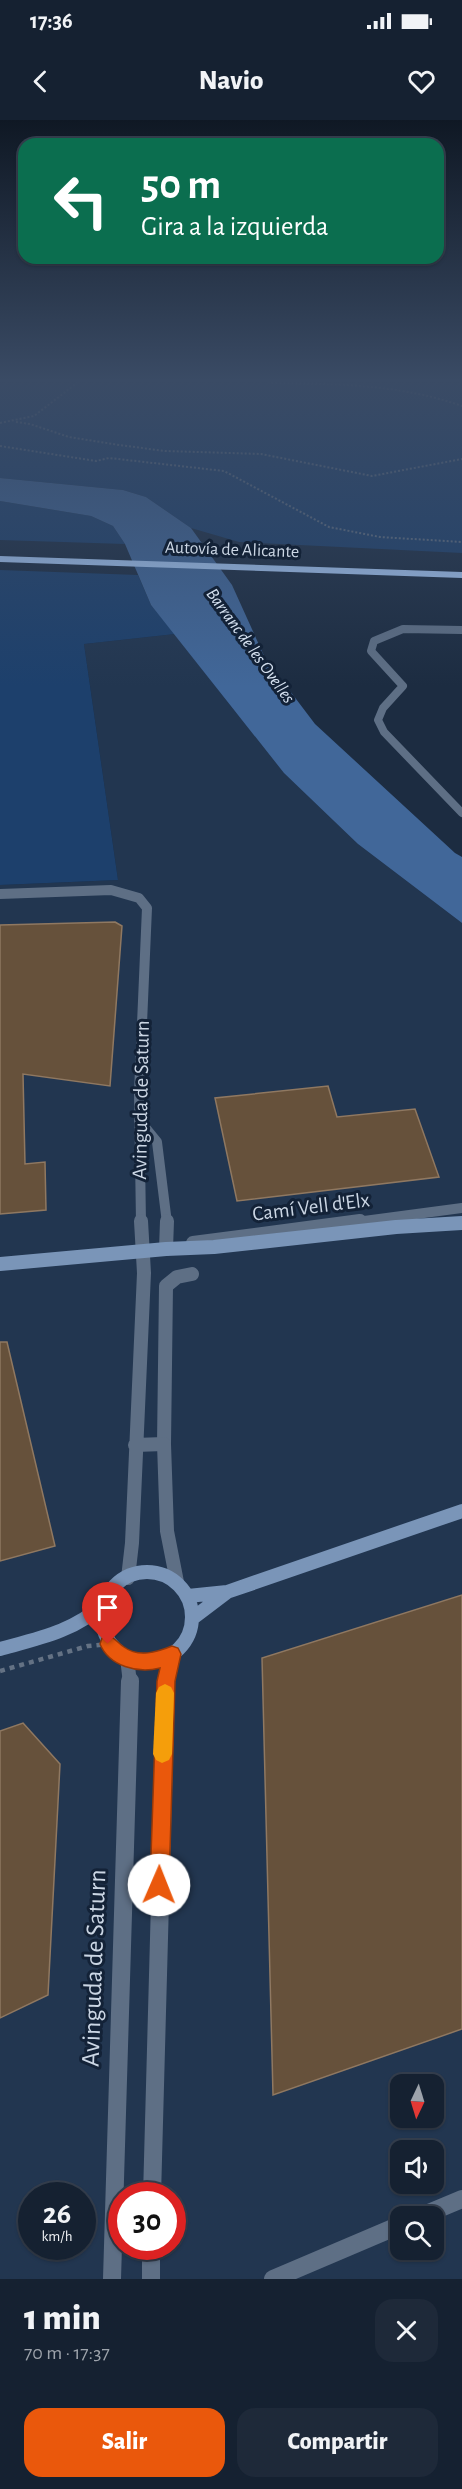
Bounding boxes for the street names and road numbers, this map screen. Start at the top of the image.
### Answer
street label: Autovía de Alicante [165,539,299,561]
street label: Avinguda de Saturn [129,1020,153,1180]
street label: Camí Vell d'Elx [251,1189,371,1225]
street label: Avinguda de Saturn [78,1869,110,2067]

